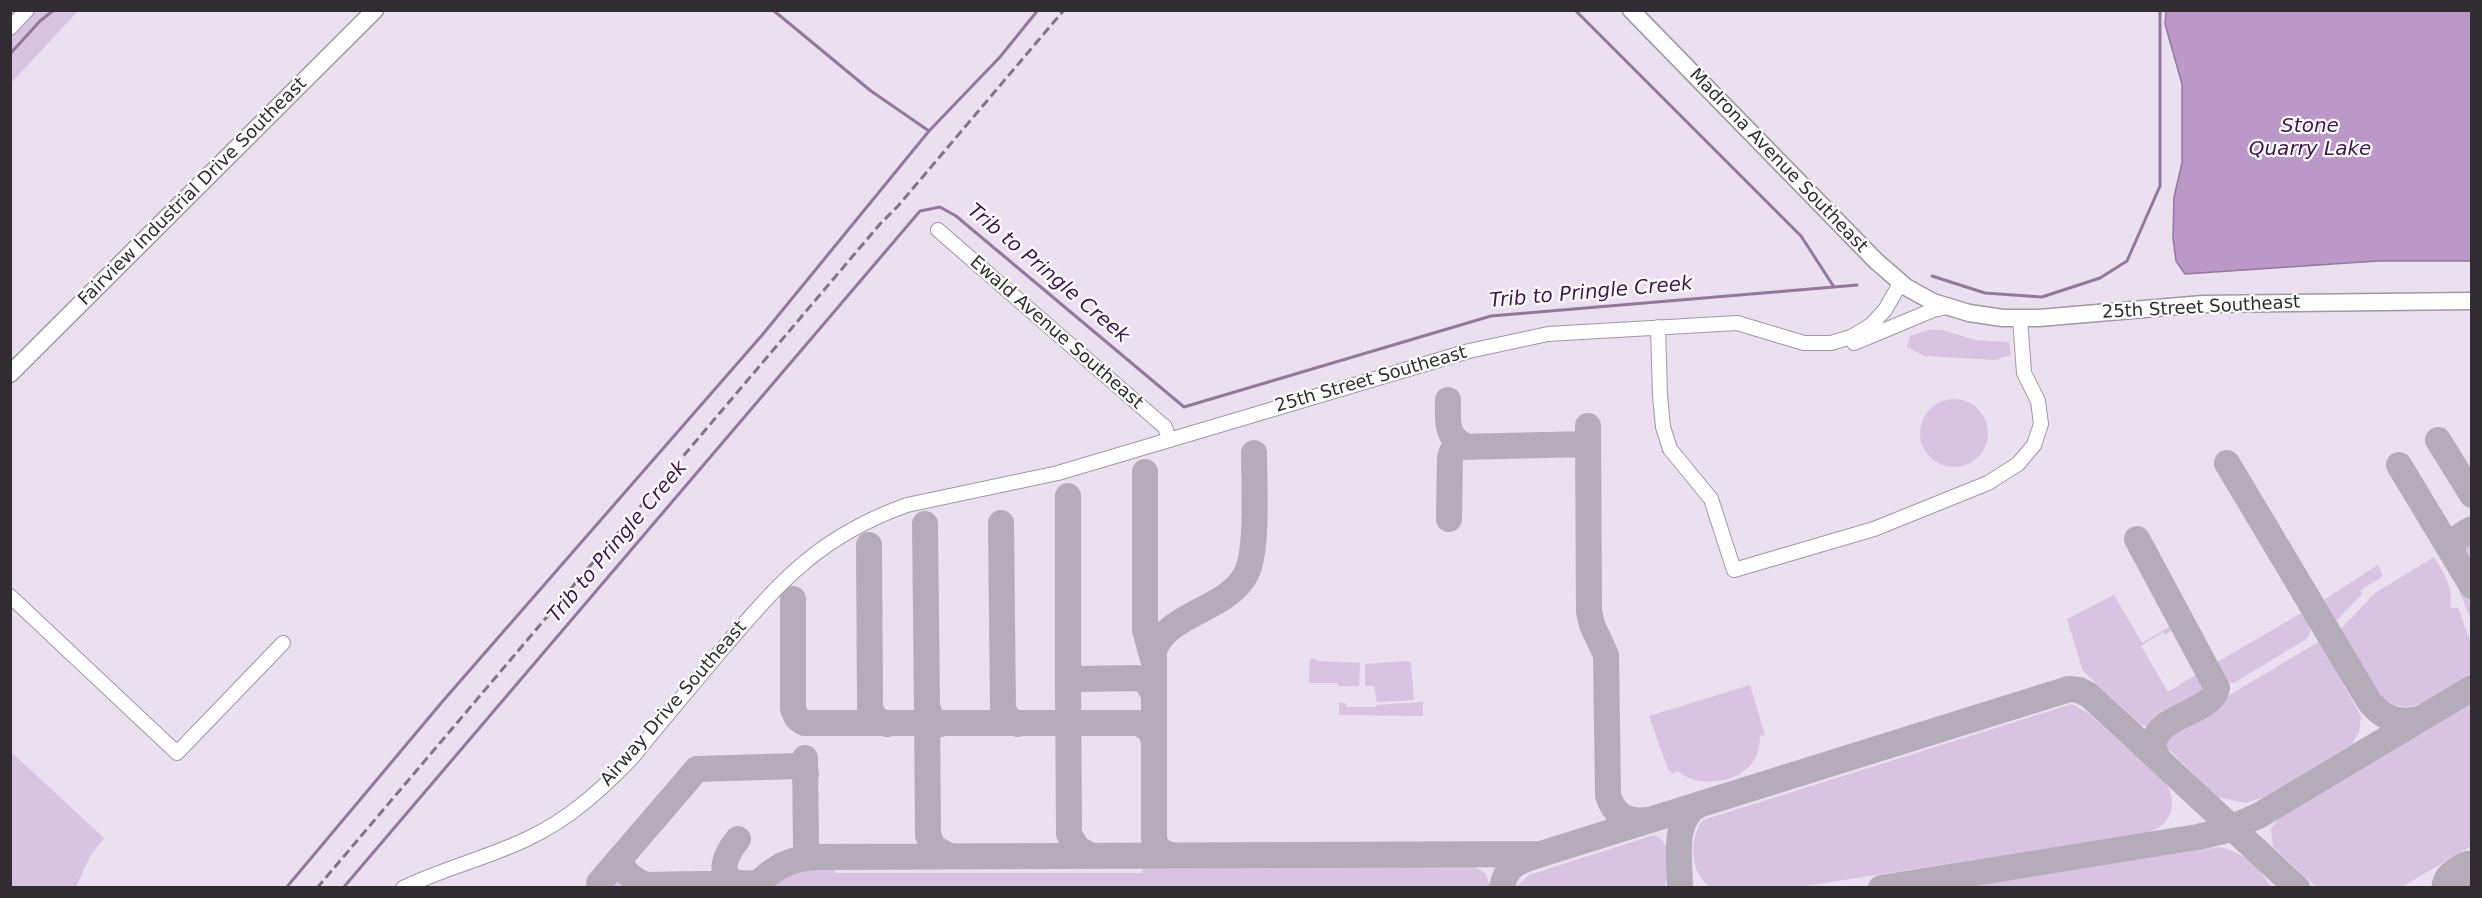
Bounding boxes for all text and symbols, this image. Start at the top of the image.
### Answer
street label: Madrona Avenue Southeast [1684,64,1872,258]
street label: Fairview Industrial Drive Southeast [74,73,312,311]
water label: Stone Quarry Lake [2249,115,2371,162]
water label: Trib to Pringle Creek [962,199,1134,349]
street label: Ewald Avenue Southeast [965,252,1147,414]
water label: Trib to Pringle Creek [1488,272,1694,314]
street label: 25th Street Southeast [2101,292,2301,324]
street label: 25th Street Southeast [1273,342,1469,418]
water label: Trib to Pringle Creek [543,456,693,628]
street label: Airway Drive Southeast [597,617,751,791]

